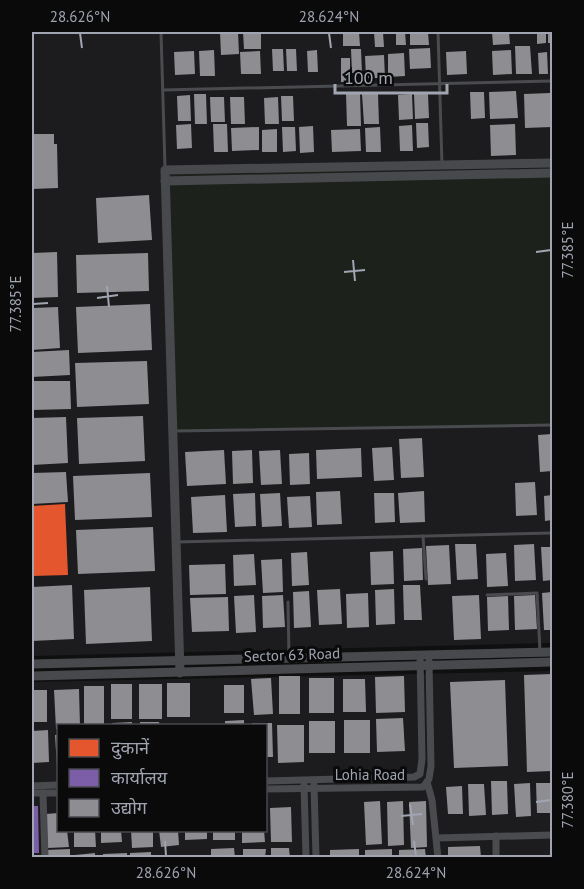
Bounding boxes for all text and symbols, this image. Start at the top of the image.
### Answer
text: 28.626°N [50,7,110,26]
text: 28.624°N [299,7,359,26]
scale bar [335,57,448,95]
text: 100 m [344,66,393,89]
text: 77.385°E [558,222,577,278]
text: 77.385°E [6,276,25,332]
street label: Sector 63 Road [243,643,340,666]
legend [57,724,267,832]
text: दुकानें [111,736,150,760]
street label: Lohia Road [335,765,405,784]
text: कार्यालय [111,766,168,789]
text: 77.380°E [558,772,577,828]
text: उद्योग [111,796,148,819]
text: 28.626°N [136,863,196,882]
text: 28.624°N [386,863,446,882]

